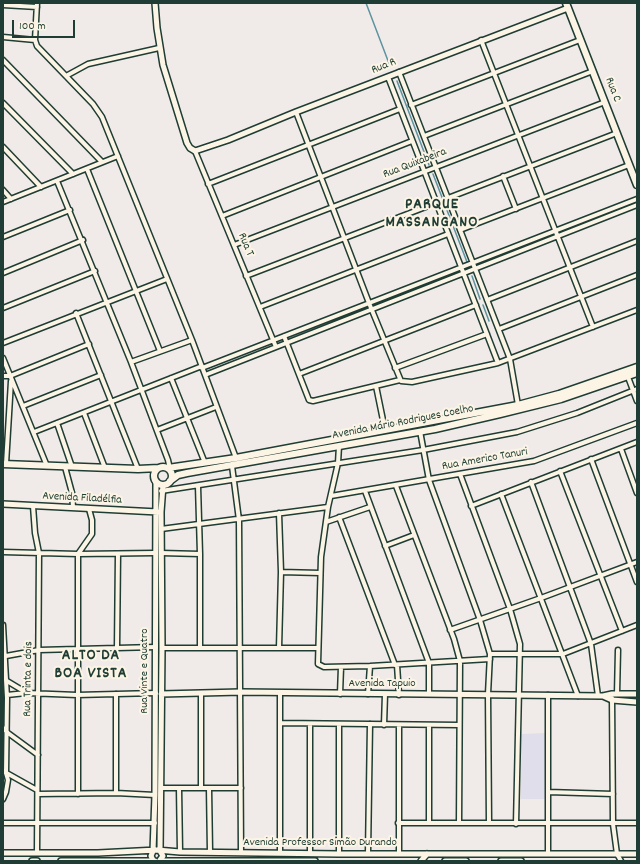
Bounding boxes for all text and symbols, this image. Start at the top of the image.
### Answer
scale bar [14,12,77,38]
text: 100 m [19,18,46,35]
street label: Rua R [370,56,398,78]
street label: Rua C [601,76,623,104]
street label: Rua Quixabeira [381,145,449,183]
district label: PARQUE MASSANGANO [386,196,478,234]
street label: Rua T [234,231,256,259]
street label: Avenida Mário Rodrigues Coelho [331,402,475,444]
street label: Rua Americo Tanuri [441,445,529,475]
street label: Avenida Filadélfia [42,490,122,508]
street label: Rua Vinte e Quatro [138,628,152,714]
street label: Rua Trinta e dois [21,641,37,717]
district label: ALTO DA BOA VISTA [54,647,128,685]
street label: Avenida Tapuio [348,677,416,691]
street label: Avenida Professor Simão Durando [243,836,397,850]

